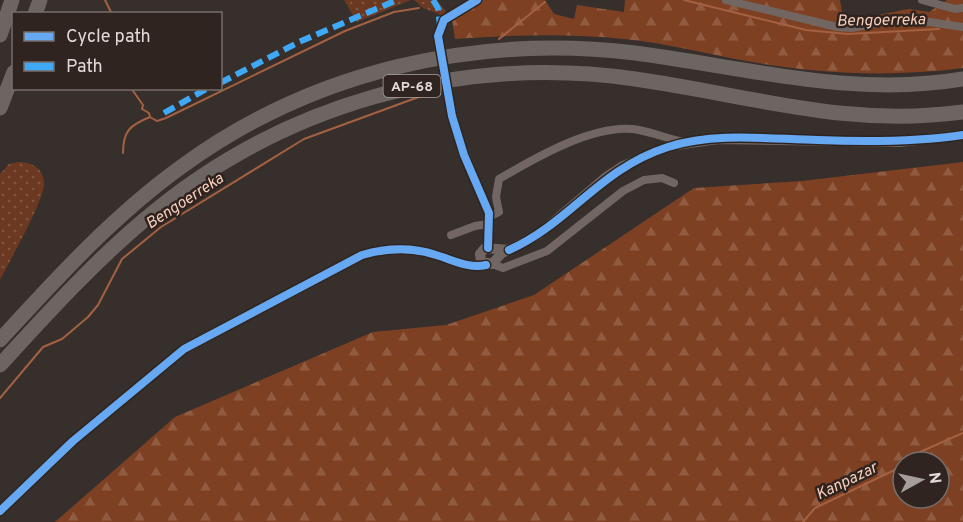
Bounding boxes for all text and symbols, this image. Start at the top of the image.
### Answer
water label: Bengoerreka [836,10,926,32]
legend [12,12,222,90]
text: Cycle path [66,26,151,49]
text: Path [66,56,103,79]
road number: AP-68 [384,75,440,97]
water label: Bengoerreka [142,169,228,234]
north arrow [891,450,951,510]
water label: Kanpazar [813,457,883,505]
text: N [923,471,945,485]

